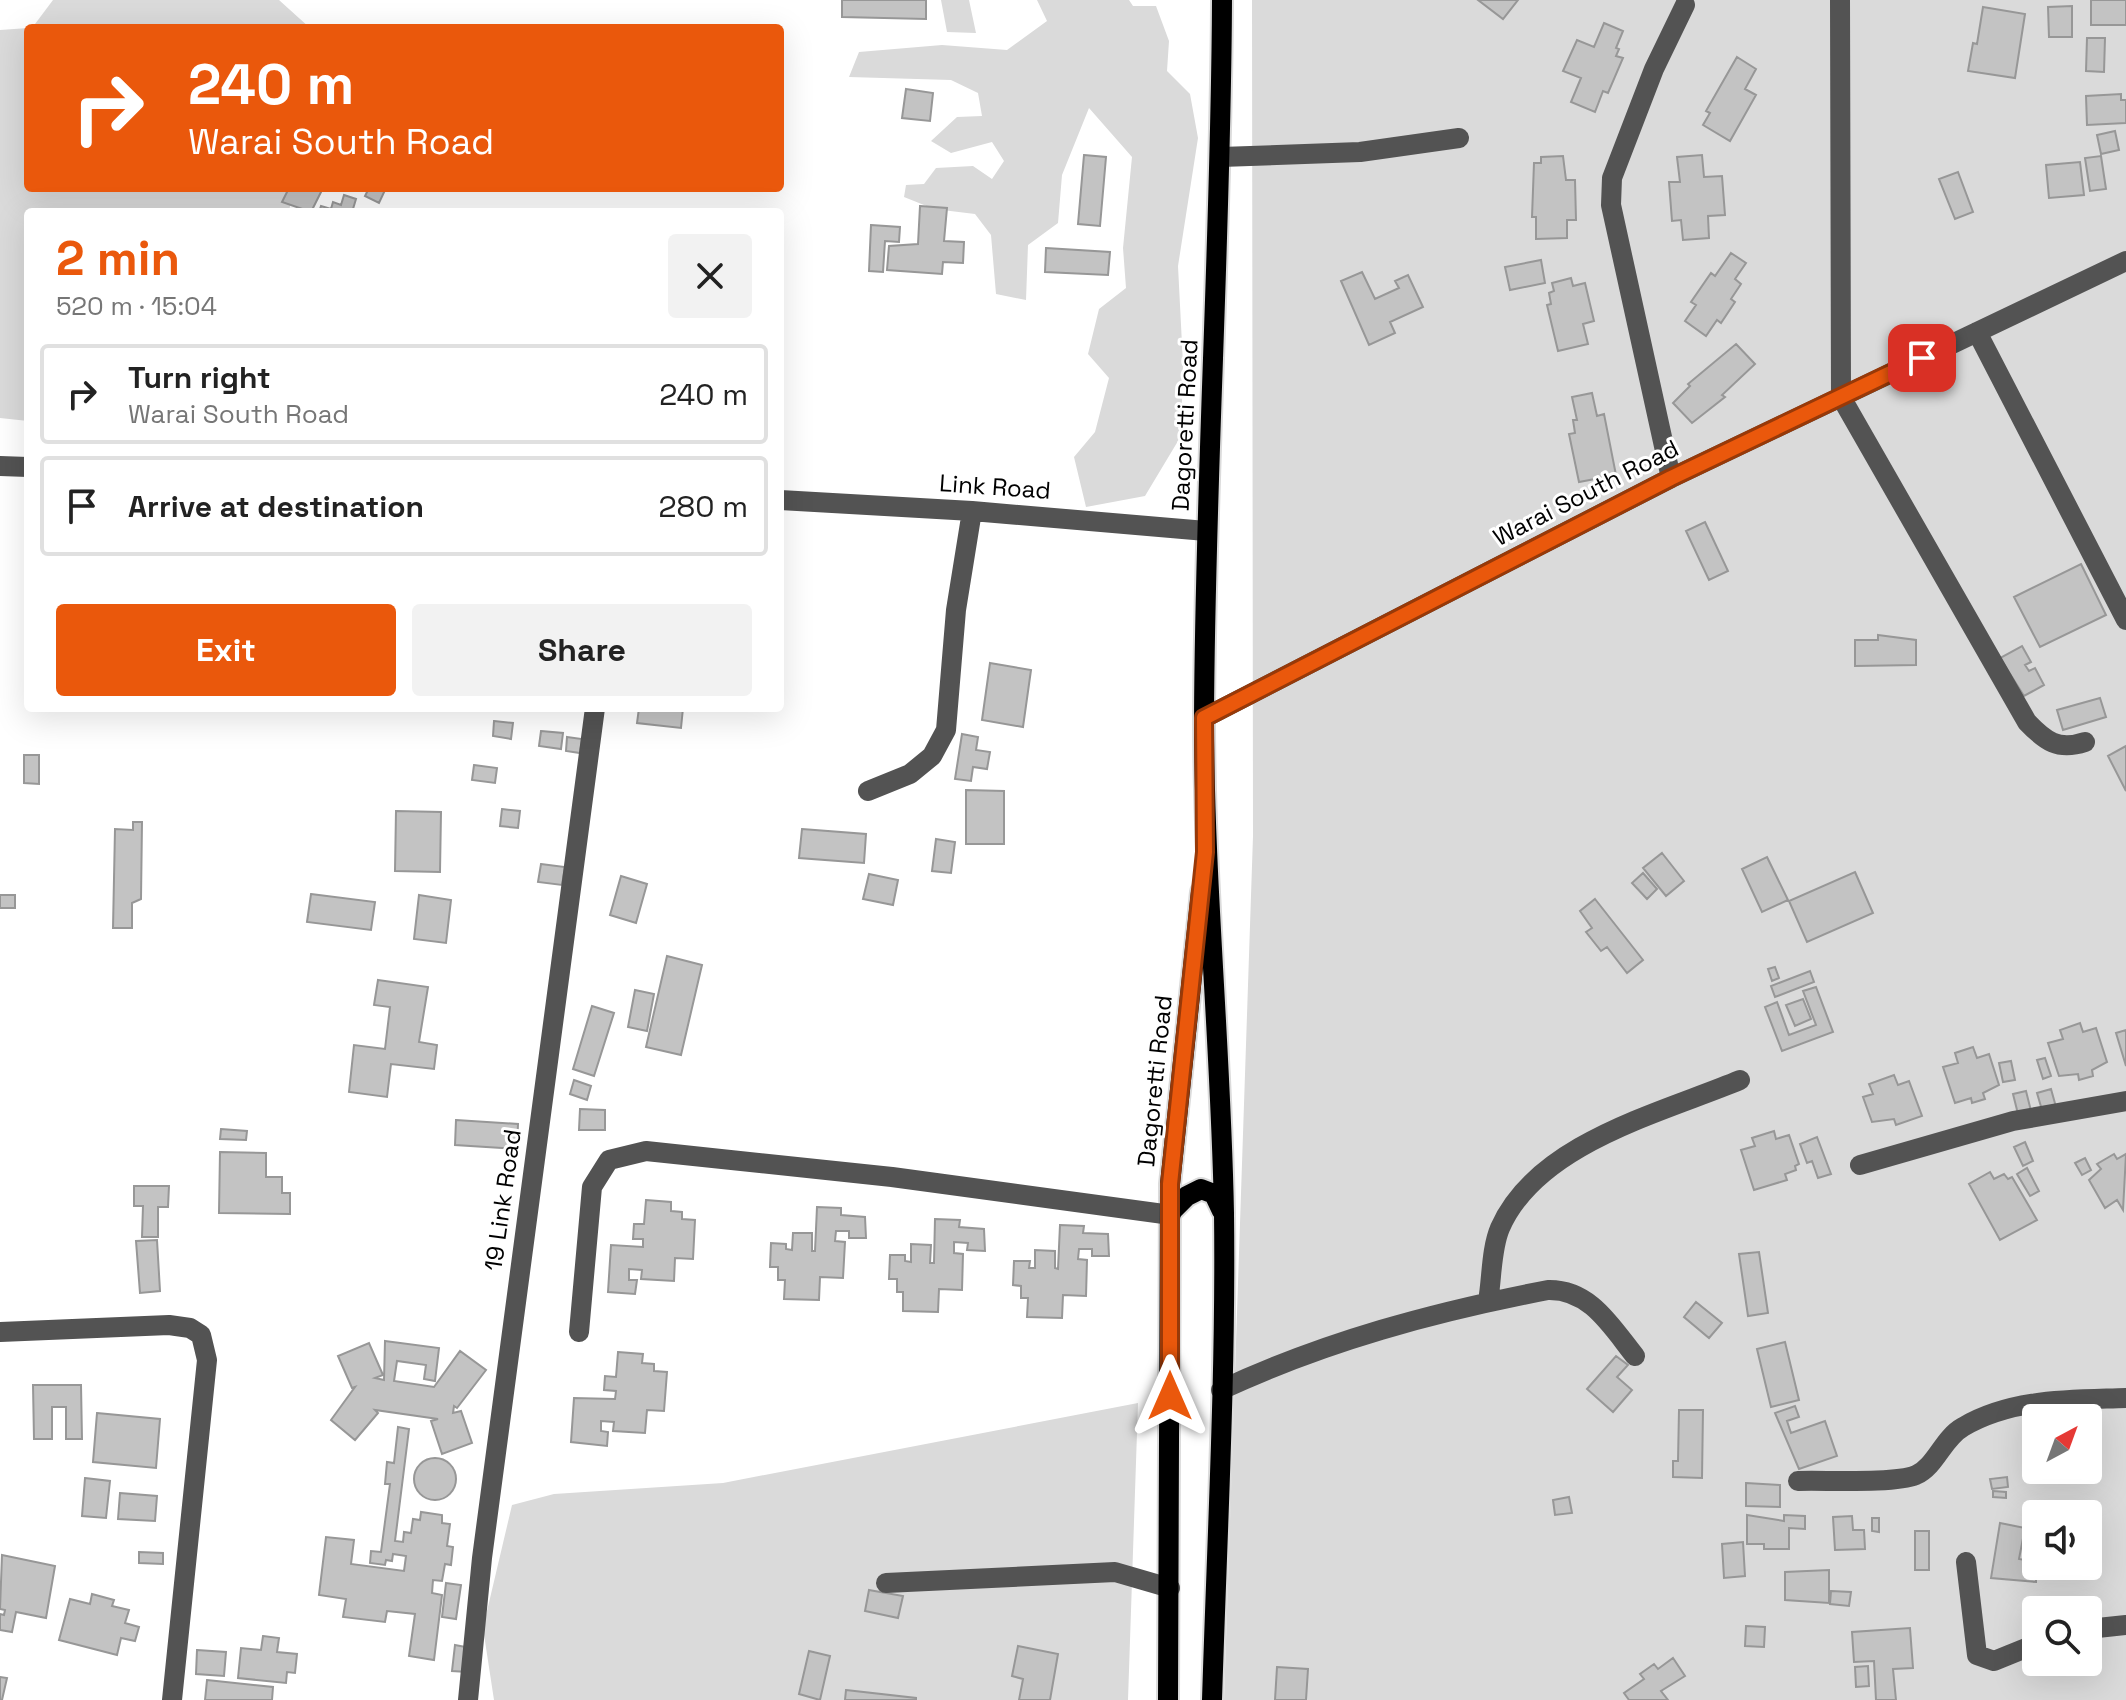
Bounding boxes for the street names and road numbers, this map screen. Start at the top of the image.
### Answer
street label: Dagoretti Road [1165,338,1204,512]
street label: Warai South Road [1488,432,1684,553]
street label: Link Road [938,467,1052,506]
street label: Dagoretti Road [1130,994,1179,1168]
street label: 19 Link Road [477,1127,528,1273]

